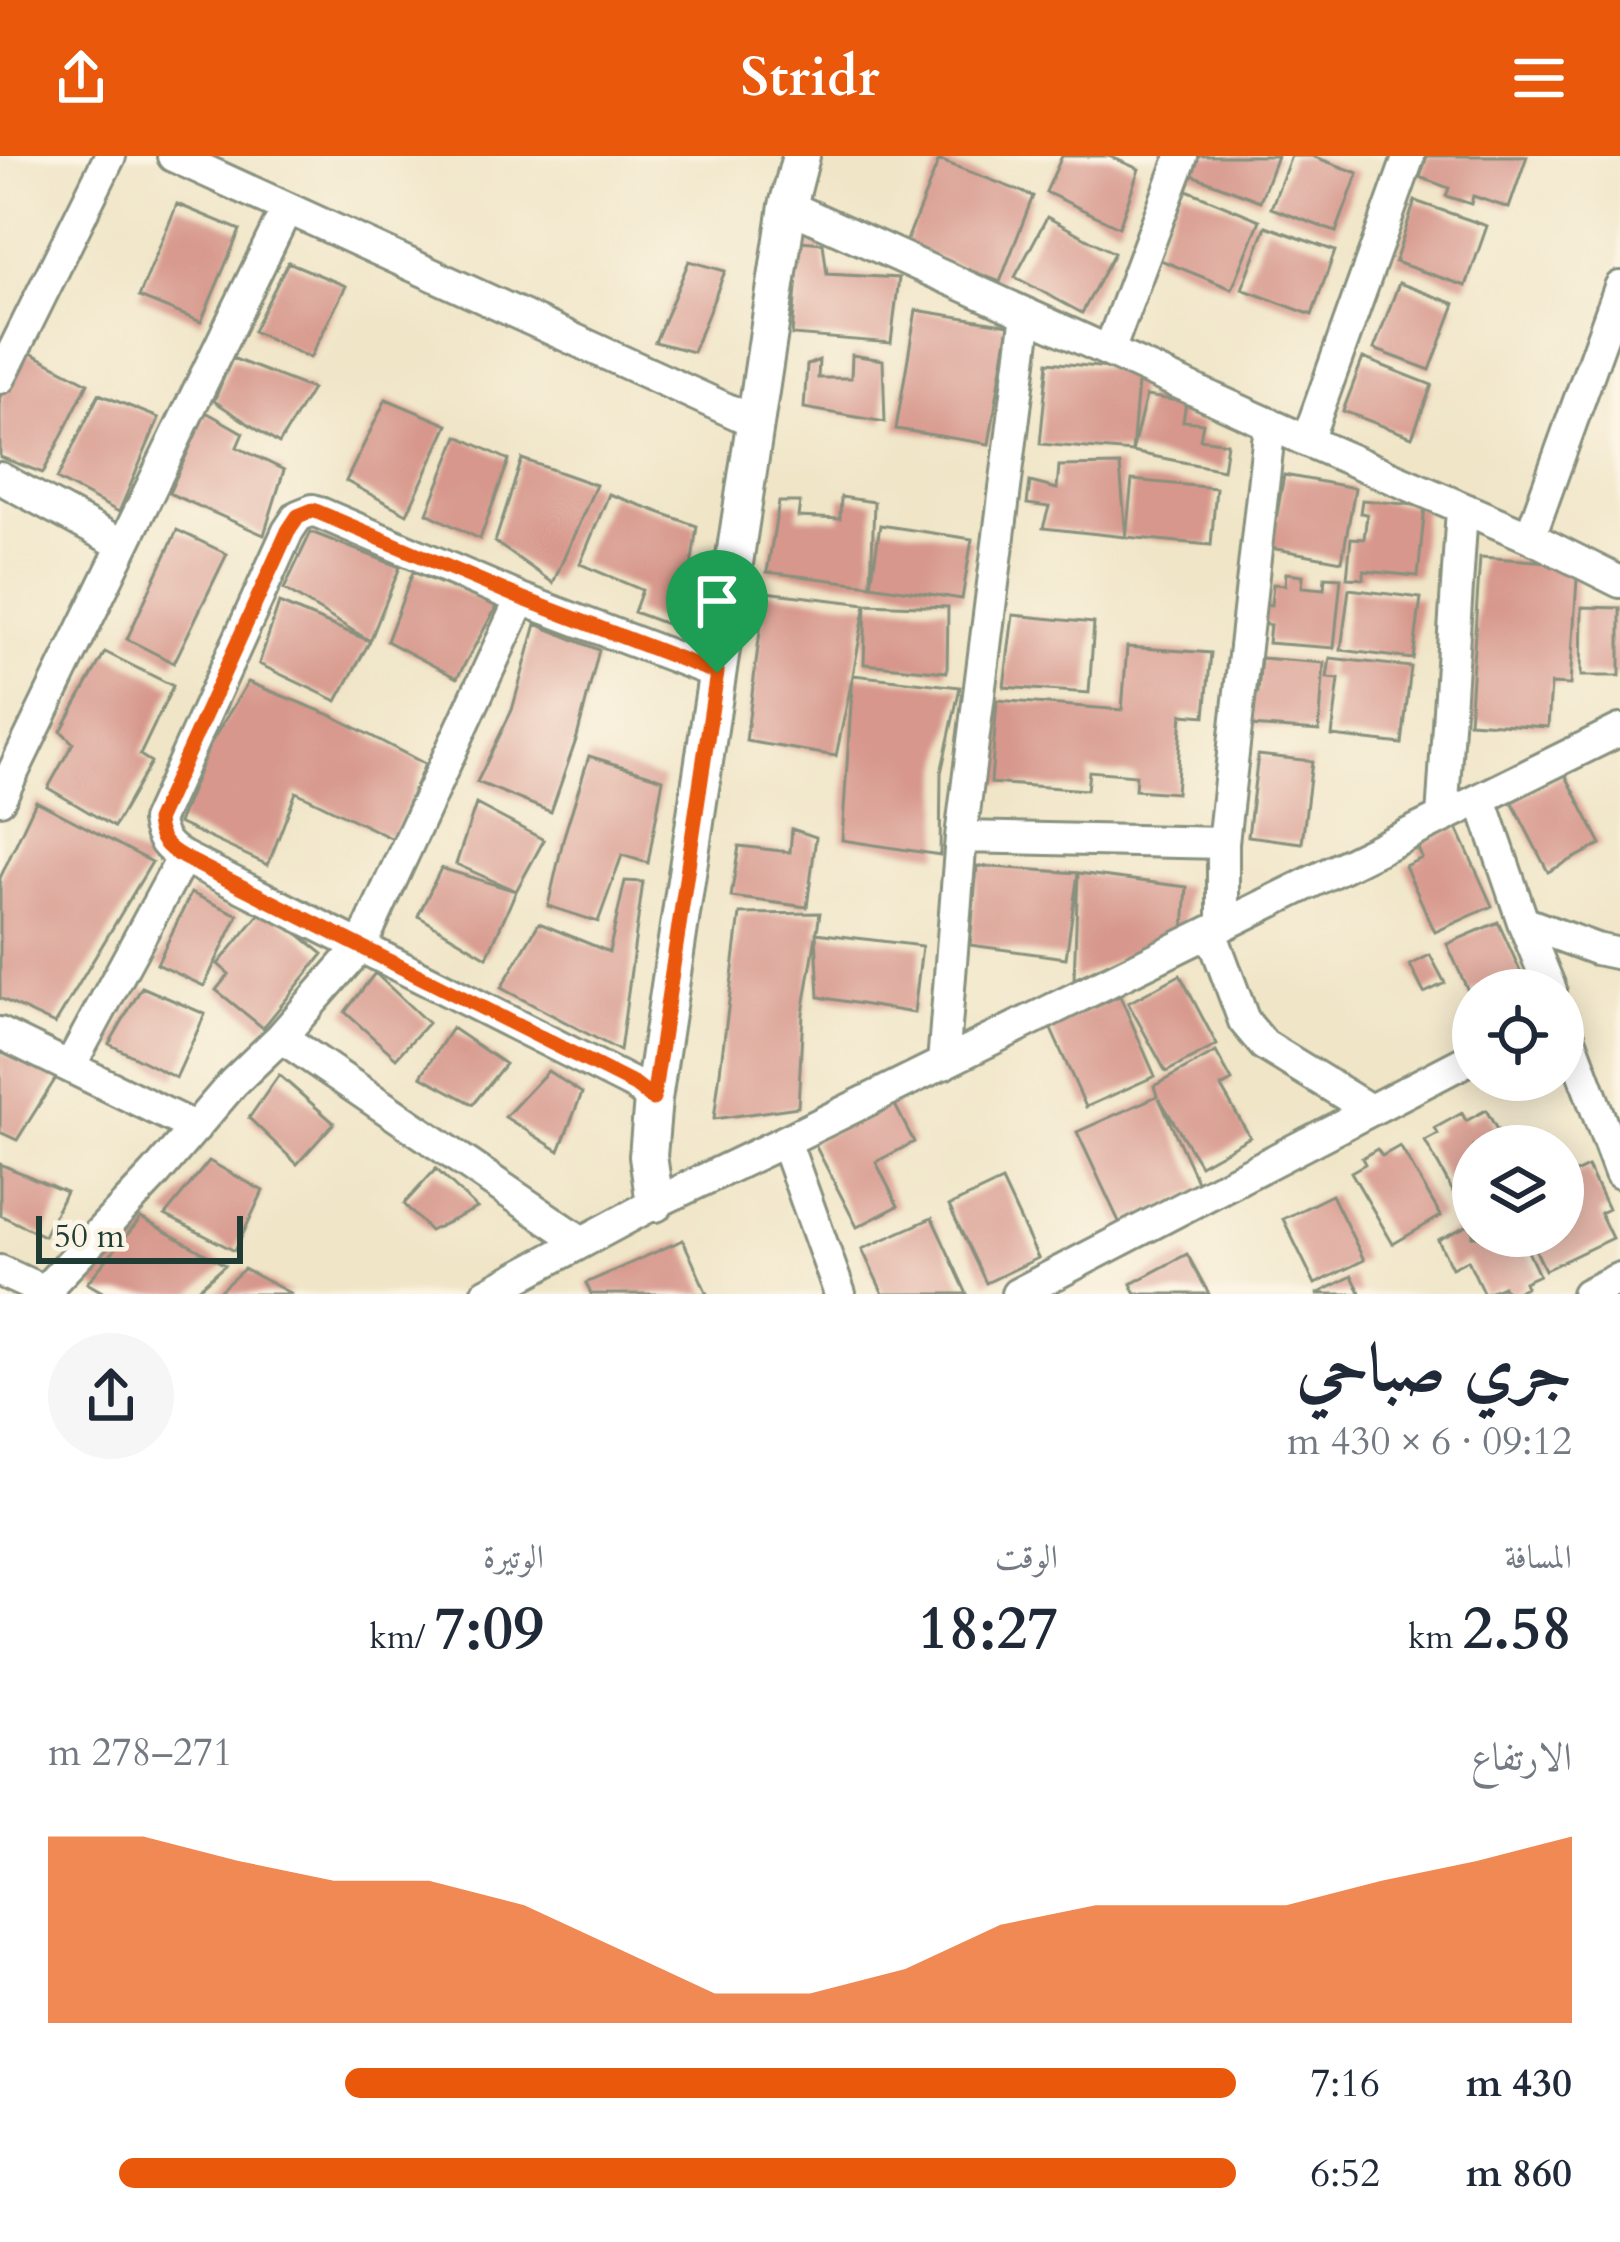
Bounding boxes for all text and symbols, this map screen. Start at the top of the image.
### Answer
text: Stridr [740,42,880,115]
icon: share [48,45,114,111]
icon: menu [1506,45,1572,111]
pin [666,550,768,673]
icon: arrive [684,568,750,634]
map controls [1452,969,1584,1257]
button: locate [1452,969,1584,1101]
button: layers [1452,1125,1584,1257]
scale bar [36,1210,243,1263]
text: 50 m [54,1214,125,1259]
text: جري صباحي [1297,1325,1572,1414]
button: share [48,1333,174,1459]
text: 09:12 · 6 × 430 m [1287,1415,1572,1468]
text: الوتيرة [483,1535,544,1580]
text: الوقت [995,1535,1058,1580]
text: المسافة [1505,1535,1572,1580]
text: 7:09 [434,1589,544,1670]
text: 18:27 [918,1589,1058,1670]
text: 2.58 [1462,1589,1572,1670]
text: /km [369,1615,434,1660]
text: km [1408,1615,1462,1660]
text: 271–278 m [48,1726,233,1779]
text: الارتفاع [1471,1731,1572,1784]
text: 7:16 [1310,2057,1380,2110]
text: 430 m [1466,2057,1572,2110]
text: 6:52 [1310,2147,1380,2200]
text: 860 m [1466,2147,1572,2200]

